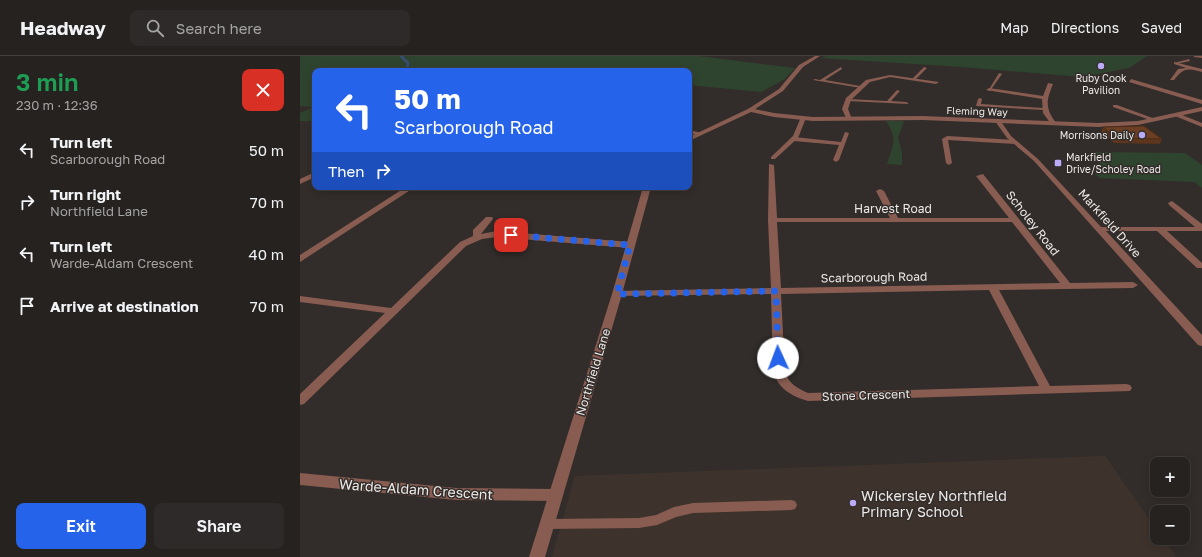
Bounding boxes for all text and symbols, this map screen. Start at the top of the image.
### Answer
search box [130,10,410,46]
text: Headway [20,16,106,39]
icon: search [144,17,166,39]
text: Search here [176,19,262,37]
text: Map [1000,19,1029,36]
text: Directions [1051,19,1119,36]
text: Saved [1141,19,1182,36]
marker: Ruby Cook Pavilion [1096,61,1106,71]
text: 3 min [16,67,79,96]
button: close [242,69,284,111]
place label: Ruby Cook Pavilion [1075,72,1127,96]
text: 50 m [394,82,461,115]
icon: left [328,84,380,136]
text: 230 m · 12:36 [16,97,98,113]
street label: Fleming Way [946,104,1008,118]
text: Scarborough Road [394,116,554,138]
place label: Morrisons Daily [1060,129,1134,141]
marker: Morrisons Daily [1137,130,1147,140]
text: Turn left [50,133,112,151]
icon: left [16,139,38,161]
text: 50 m [249,141,284,159]
text: Scarborough Road [50,151,165,167]
place label: Markfield Drive/Scholey Road [1066,151,1161,175]
marker: Markfield Drive/Scholey Road [1053,158,1063,168]
icon: right [372,160,394,182]
text: Then [328,162,364,180]
text: Turn right [50,185,121,203]
street label: Markfield Drive [1075,186,1145,260]
street label: Scholey Road [1003,188,1063,258]
icon: right [16,191,38,213]
text: 70 m [250,193,284,211]
street label: Harvest Road [854,201,932,216]
text: Northfield Lane [50,203,148,219]
pin [494,218,528,252]
icon: arrive [500,224,522,246]
text: Turn left [50,237,112,255]
icon: left [16,243,38,265]
text: 40 m [249,245,284,263]
text: Warde-Aldam Crescent [50,255,193,271]
street label: Scarborough Road [821,269,927,285]
icon: arrive [16,295,38,317]
text: Arrive at destination [50,297,199,315]
text: 70 m [250,297,284,315]
street label: Northfield Lane [573,327,613,417]
position arrow [757,337,799,379]
street label: Stone Crescent [822,386,911,404]
map controls [1150,457,1190,545]
button: + [1150,457,1190,497]
street label: Warde-Aldam Crescent [338,475,494,503]
place label: Wickersley Northfield Primary School [861,487,1007,520]
marker: Wickersley Northfield Primary School [848,498,858,508]
button: Exit [16,503,146,549]
button: Share [154,503,284,549]
button: − [1150,505,1190,545]

